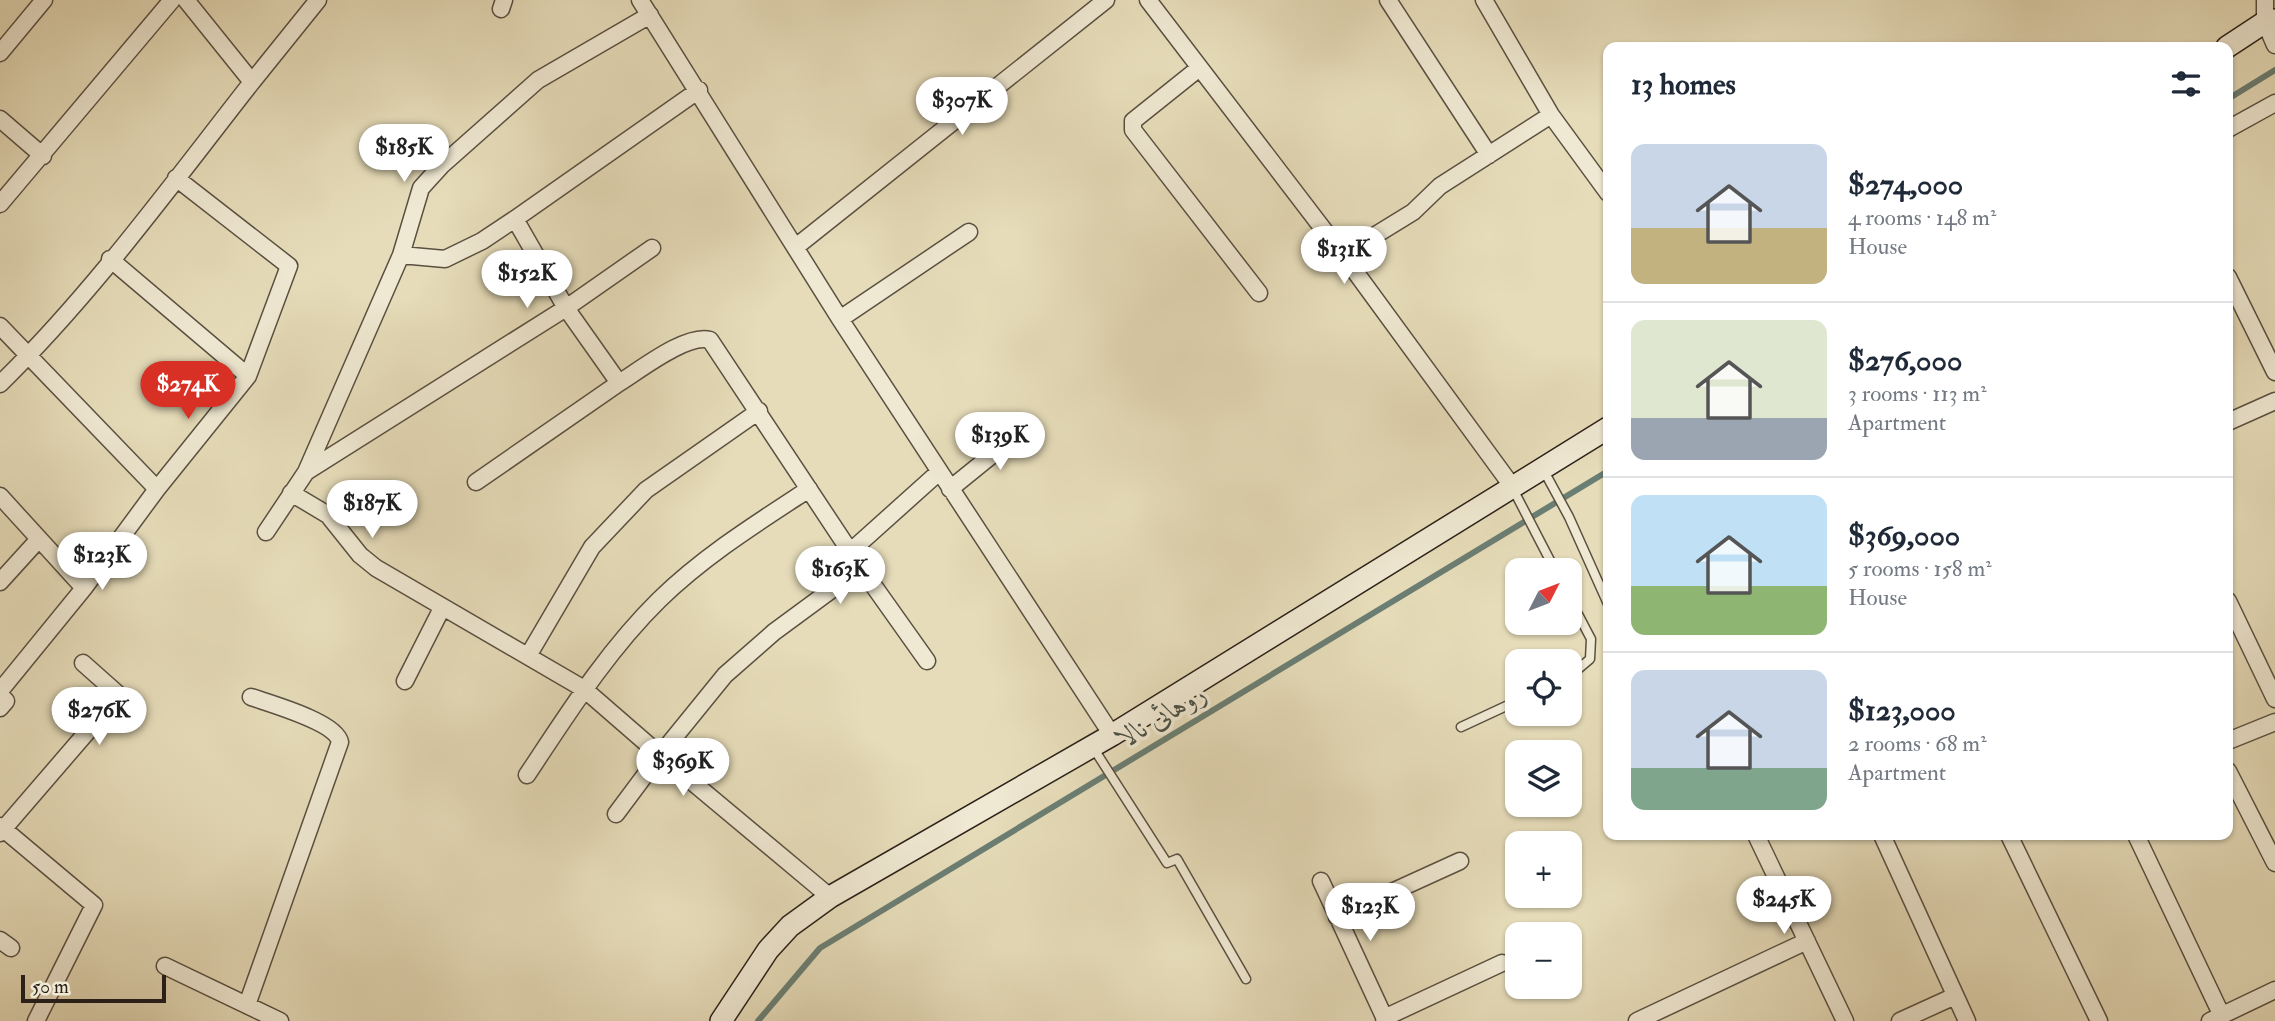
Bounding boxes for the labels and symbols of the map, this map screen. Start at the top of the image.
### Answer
pin: $307K [913,78,1011,137]
pin: $185K [355,124,453,184]
pin: $131K [1295,226,1393,286]
pin: $152K [478,250,576,310]
pin: $274K [139,362,237,421]
pin: $139K [951,412,1049,472]
pin: $187K [323,480,421,540]
pin: $123K [53,532,151,592]
pin: $163K [791,546,889,606]
north arrow [1505,558,1582,635]
water label: روہائی نالا [1109,676,1213,757]
pin: $276K [50,688,148,747]
pin: $369K [634,738,732,798]
pin: $245K [1735,876,1833,936]
pin: $123K [1321,884,1419,943]
scale bar [21,972,166,1004]

